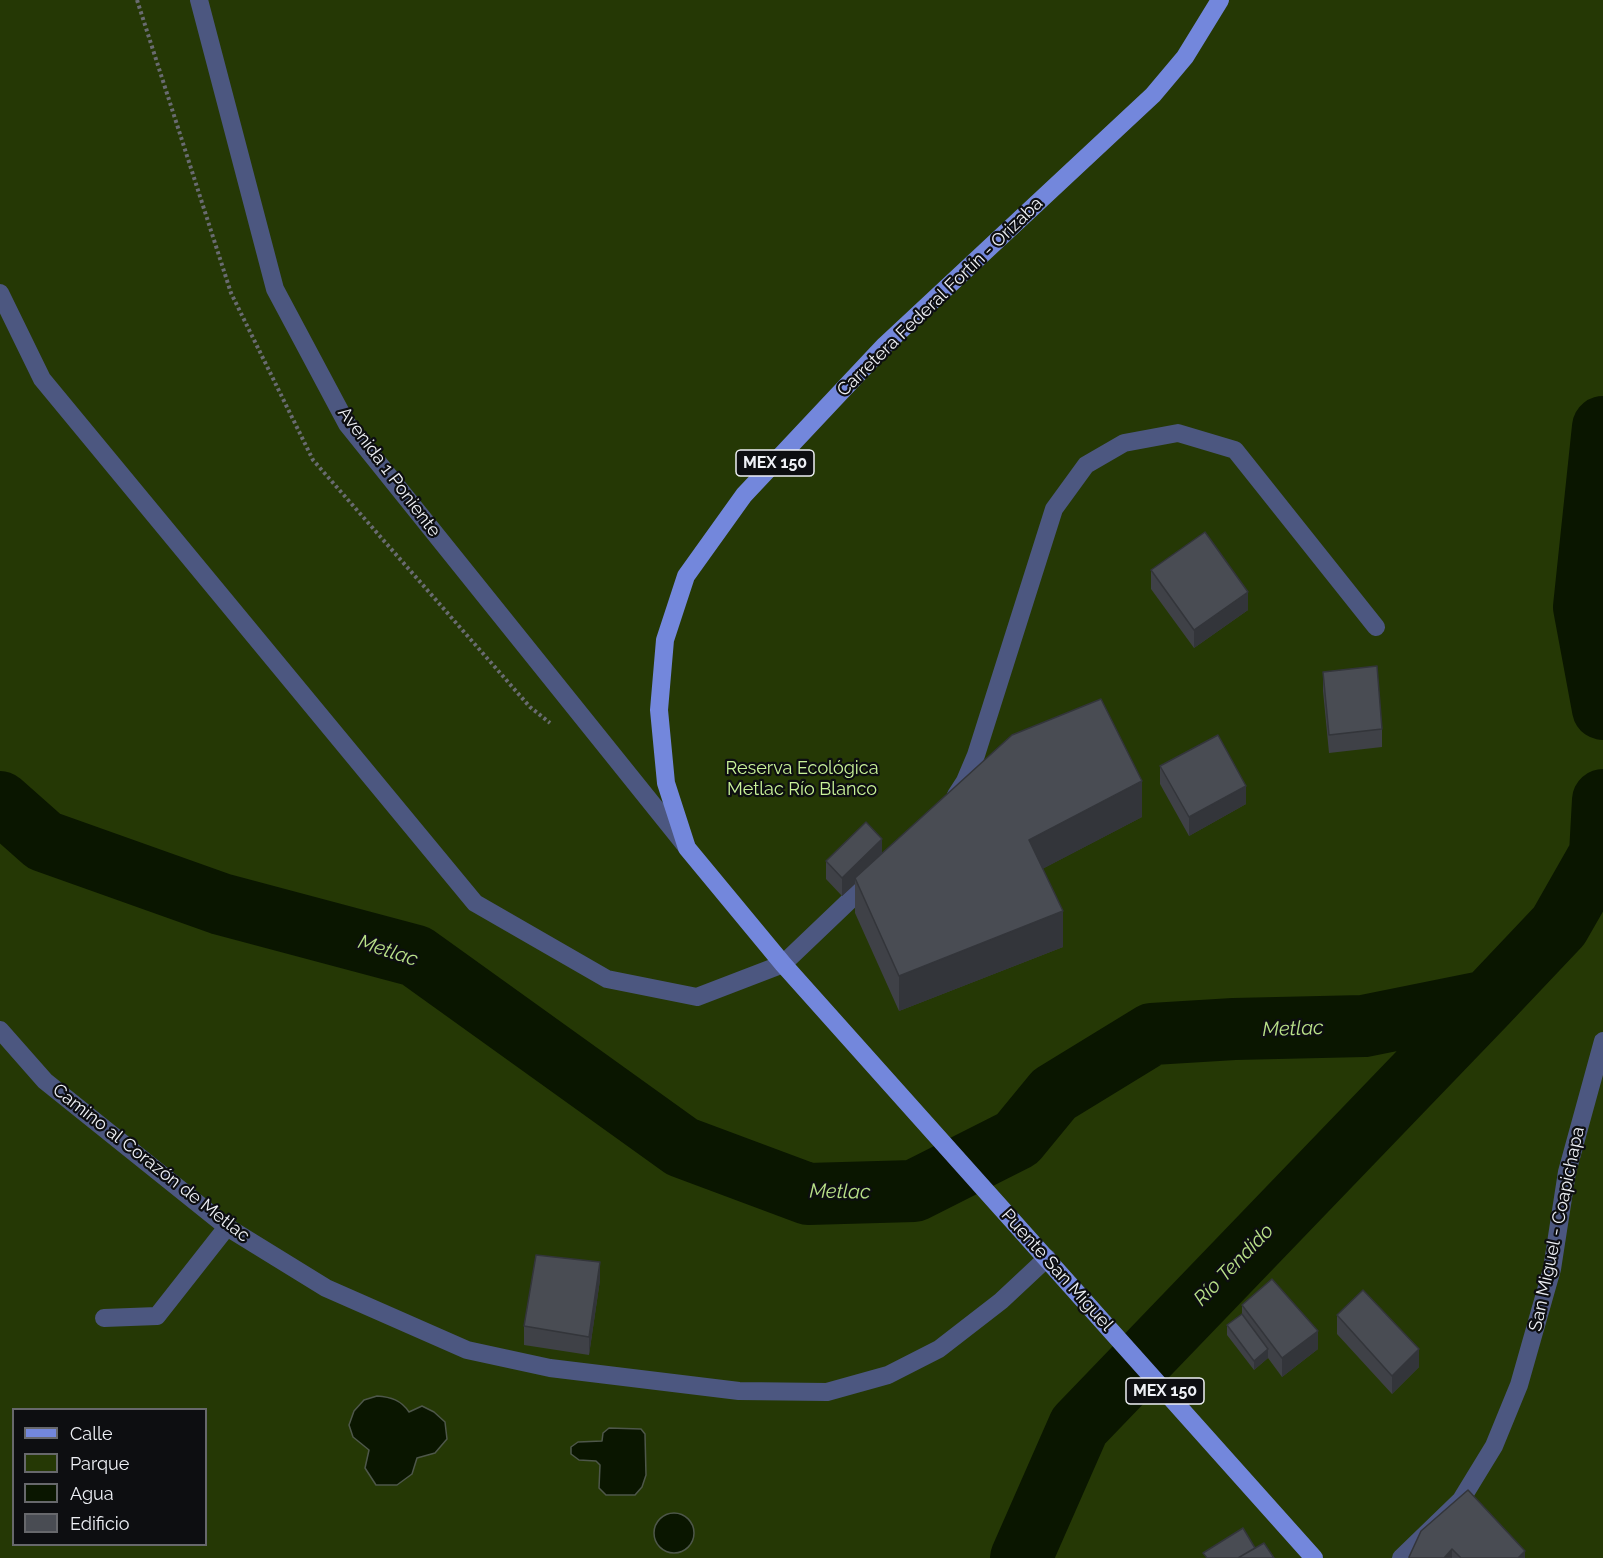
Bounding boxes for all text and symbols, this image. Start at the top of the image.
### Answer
street label: Carretera Federal Fortín - Orizaba [833,193,1047,401]
street label: Avenida 1 Poniente [333,403,445,541]
road number: MEX 150 [736,450,814,476]
park label: Reserva Ecológica Metlac Río Blanco [726,758,878,800]
water label: Metlac [355,930,421,972]
water label: Metlac [1262,1016,1324,1042]
street label: Camino al Corazón de Metlac [48,1079,254,1247]
street label: San Miguel - Coapichapa [1525,1125,1589,1333]
water label: Metlac [809,1179,871,1205]
street label: Puente San Miguel [997,1205,1117,1335]
water label: Río Tendido [1189,1219,1279,1311]
road number: MEX 150 [1126,1378,1204,1404]
legend [12,1408,207,1546]
text: Calle [70,1423,113,1444]
text: Parque [70,1453,129,1474]
text: Agua [70,1483,114,1504]
text: Edificio [70,1513,129,1534]

